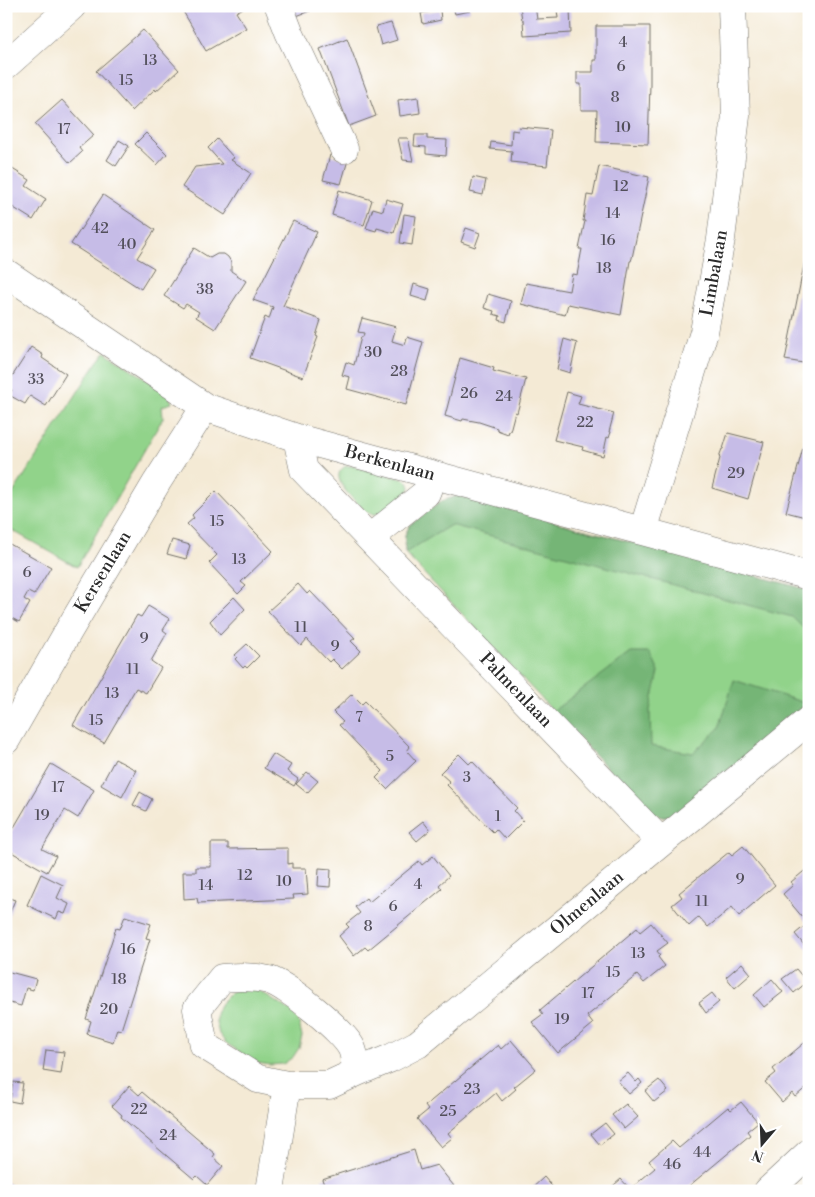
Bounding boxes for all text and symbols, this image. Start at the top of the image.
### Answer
house number: 4 [619,33,628,52]
house number: 13 [143,51,157,70]
house number: 6 [616,57,626,76]
house number: 15 [119,71,133,90]
house number: 8 [610,88,620,107]
house number: 10 [615,118,631,137]
house number: 17 [57,120,71,139]
house number: 12 [613,177,629,196]
house number: 14 [606,204,620,223]
house number: 42 [91,219,109,238]
street label: Limbalaan [695,228,733,318]
house number: 16 [600,231,616,250]
house number: 40 [118,235,136,254]
house number: 18 [596,259,612,278]
house number: 38 [196,280,214,299]
house number: 30 [364,343,382,362]
house number: 28 [390,362,408,381]
house number: 33 [28,370,44,389]
house number: 26 [460,384,478,403]
house number: 24 [495,387,513,406]
house number: 22 [576,413,594,432]
street label: Berkenlaan [341,440,438,486]
house number: 29 [727,464,745,483]
house number: 15 [210,512,224,531]
street label: Kersenlaan [69,526,137,617]
house number: 13 [232,550,246,569]
house number: 6 [22,563,32,582]
house number: 11 [294,618,308,637]
house number: 9 [139,629,149,648]
house number: 9 [330,637,340,656]
street label: Palmenlaan [474,648,558,733]
house number: 11 [126,660,140,679]
house number: 13 [105,684,119,703]
house number: 7 [355,708,363,727]
house number: 15 [89,711,103,730]
house number: 5 [386,747,394,766]
house number: 3 [463,768,471,787]
house number: 17 [51,778,65,797]
house number: 19 [34,806,50,825]
house number: 1 [495,807,502,826]
street label: Olmenlaan [545,865,629,940]
house number: 12 [237,866,253,885]
house number: 9 [735,870,745,889]
house number: 10 [276,872,292,891]
house number: 4 [414,875,423,894]
house number: 14 [199,876,213,895]
house number: 11 [695,892,709,911]
house number: 6 [388,897,398,916]
house number: 8 [363,917,373,936]
house number: 16 [120,940,136,959]
house number: 13 [631,944,645,963]
house number: 15 [606,963,620,982]
house number: 18 [111,970,127,989]
house number: 17 [581,984,595,1003]
house number: 20 [100,1000,118,1019]
house number: 19 [554,1010,570,1029]
house number: 23 [464,1080,480,1099]
house number: 22 [130,1100,148,1119]
house number: 25 [440,1102,456,1121]
north arrow [738,1120,788,1170]
house number: 24 [159,1126,177,1145]
house number: 44 [693,1143,711,1162]
text: N [750,1145,766,1166]
house number: 46 [663,1155,681,1174]

